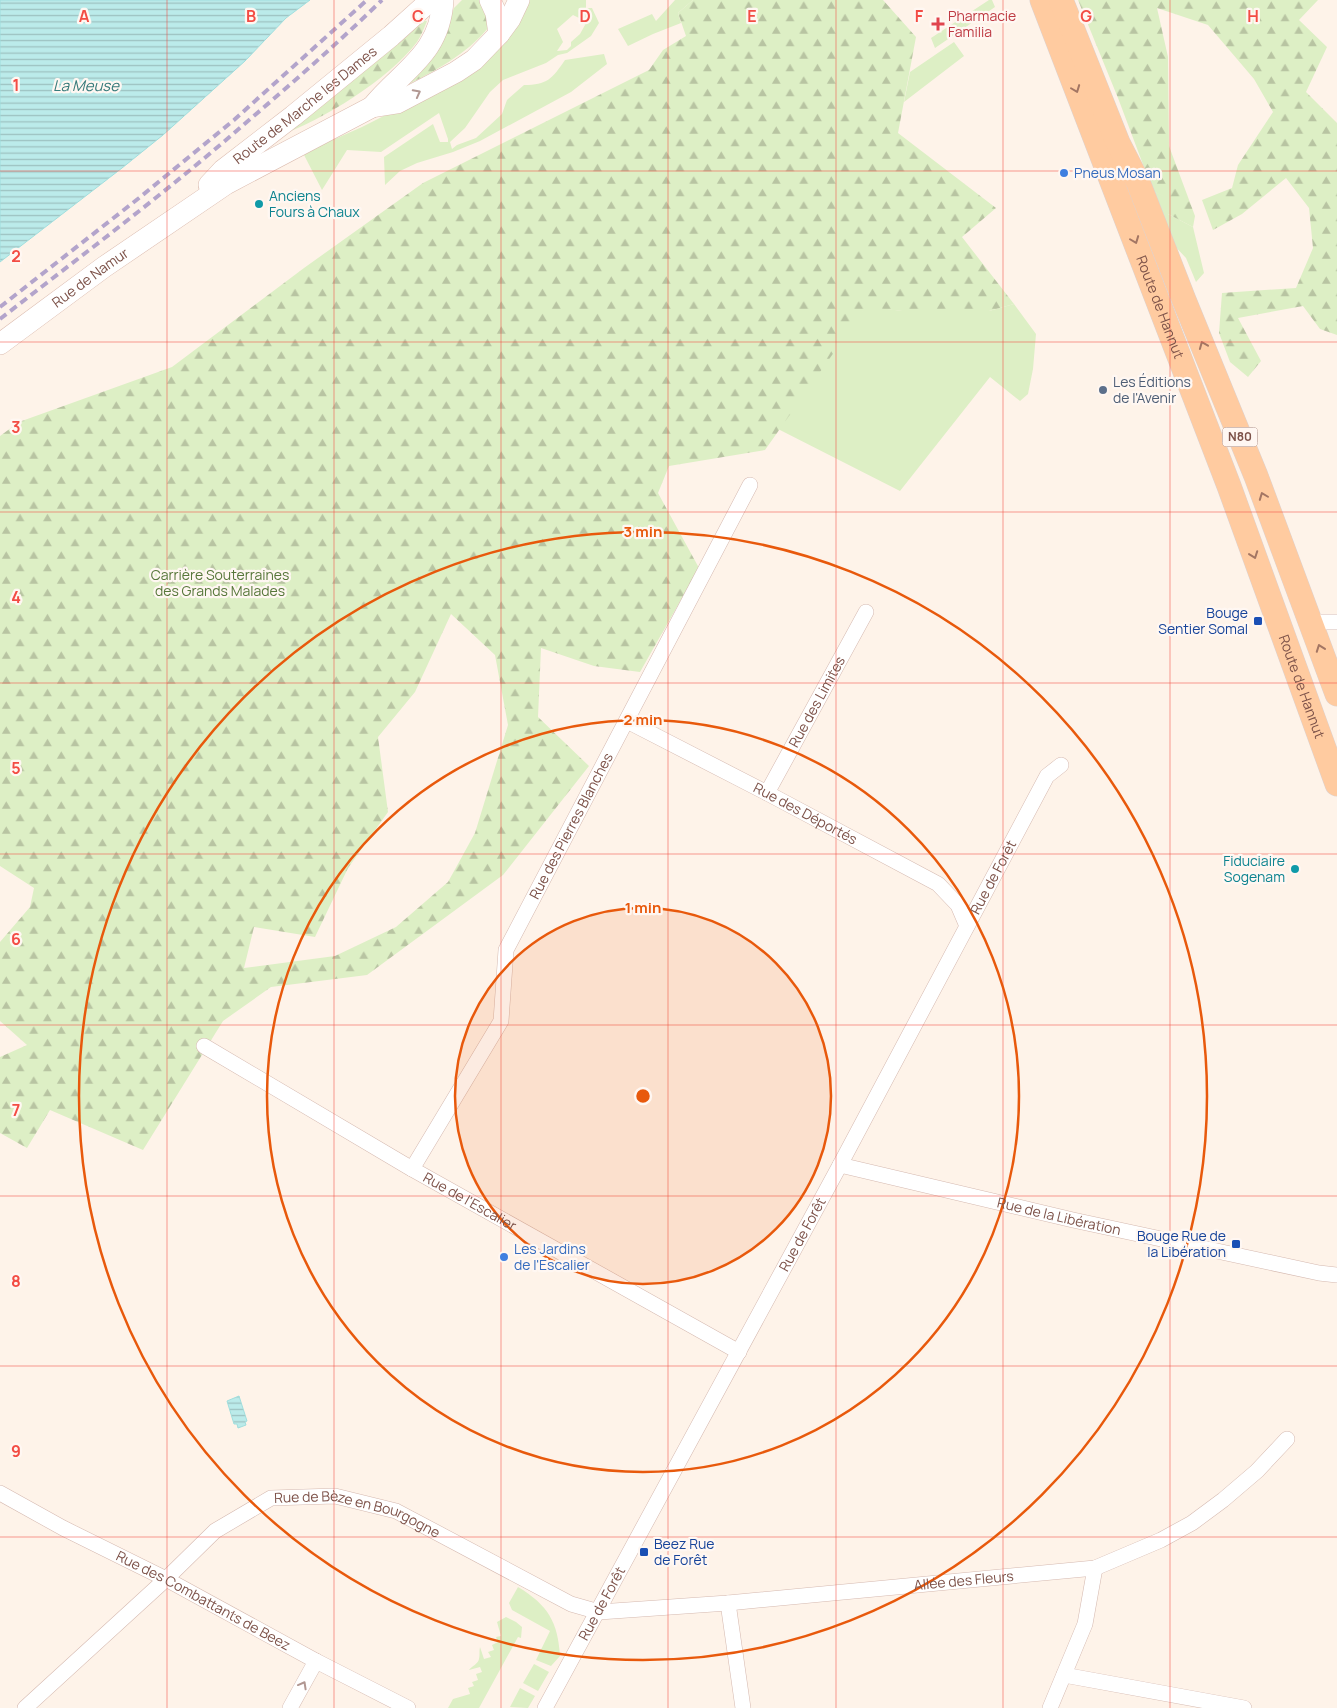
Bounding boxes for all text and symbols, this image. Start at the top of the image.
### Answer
text: A [79,5,90,27]
text: B [246,5,256,27]
text: C [412,5,424,27]
text: D [579,5,591,27]
text: E [747,5,757,27]
text: F [915,5,924,27]
text: G [1080,5,1092,27]
text: H [1247,5,1259,27]
place label: Pharmacie Familia [948,6,1016,41]
marker: Pharmacie Familia [932,18,944,30]
street label: Route de Marche les Dames [229,42,380,168]
text: 1 [12,74,20,96]
water label: La Meuse [53,75,120,96]
one-way arrow [1070,84,1081,93]
one-way arrow [412,89,421,99]
place label: Pneus Mosan [1074,163,1161,182]
marker: Pneus Mosan [1058,167,1070,179]
place label: Anciens Fours à Chaux [269,186,360,221]
marker: Anciens Fours à Chaux [253,198,265,210]
one-way arrow [1129,235,1139,244]
street label: Rue de Namur [48,243,132,311]
text: 2 [11,245,21,267]
street label: Route de Hannut [1132,253,1189,362]
one-way arrow [1198,342,1208,350]
place label: Les Éditions de l'Avenir [1113,372,1191,407]
marker: Les Éditions de l'Avenir [1097,384,1109,396]
text: 3 [11,416,21,438]
road number: N80 [1222,428,1258,447]
one-way arrow [1259,492,1269,501]
text: 3 min [624,521,662,542]
one-way arrow [1248,550,1258,558]
park label: Carrière Souterraines des Grands Malades [151,565,289,600]
text: 4 [11,586,21,608]
place label: Bouge Sentier Somal [1158,603,1248,638]
marker: Bouge Sentier Somal [1252,615,1264,627]
street label: Route de Hannut [1275,632,1330,741]
one-way arrow [1316,645,1326,653]
street label: Rue des Limites [784,653,849,751]
text: 2 min [623,709,663,730]
street label: Rue des Pierres Blanches [524,749,617,902]
text: 5 [11,757,21,779]
street label: Rue des Déportés [750,778,861,848]
street label: Rue de Forêt [965,836,1020,917]
place label: Fiduciaire Sogenam [1223,851,1285,886]
marker: Fiduciaire Sogenam [1289,863,1301,875]
text: 1 min [625,897,661,918]
text: 6 [11,928,21,950]
centre of rings [634,1087,652,1105]
text: 7 [12,1099,20,1121]
street label: Rue de l'Escalier [420,1167,520,1235]
street label: Rue de la Libération [995,1192,1123,1239]
street label: Rue de Forêt [774,1193,830,1274]
place label: Bouge Rue de la Libération [1137,1226,1226,1261]
marker: Bouge Rue de la Libération [1230,1238,1242,1250]
place label: Les Jardins de l'Escalier [514,1239,590,1274]
marker: Les Jardins de l'Escalier [498,1251,510,1263]
text: 8 [11,1270,21,1292]
text: 9 [11,1440,21,1462]
street label: Rue de Bèze en Bourgogne [274,1486,444,1542]
place label: Beez Rue de Forêt [654,1534,715,1569]
street label: Rue des Combattants de Beez [113,1546,294,1654]
marker: Beez Rue de Forêt [638,1546,650,1558]
street label: Rue de Forêt [574,1563,629,1644]
street label: Allée des Fleurs [913,1566,1015,1594]
one-way arrow [297,1681,307,1690]

